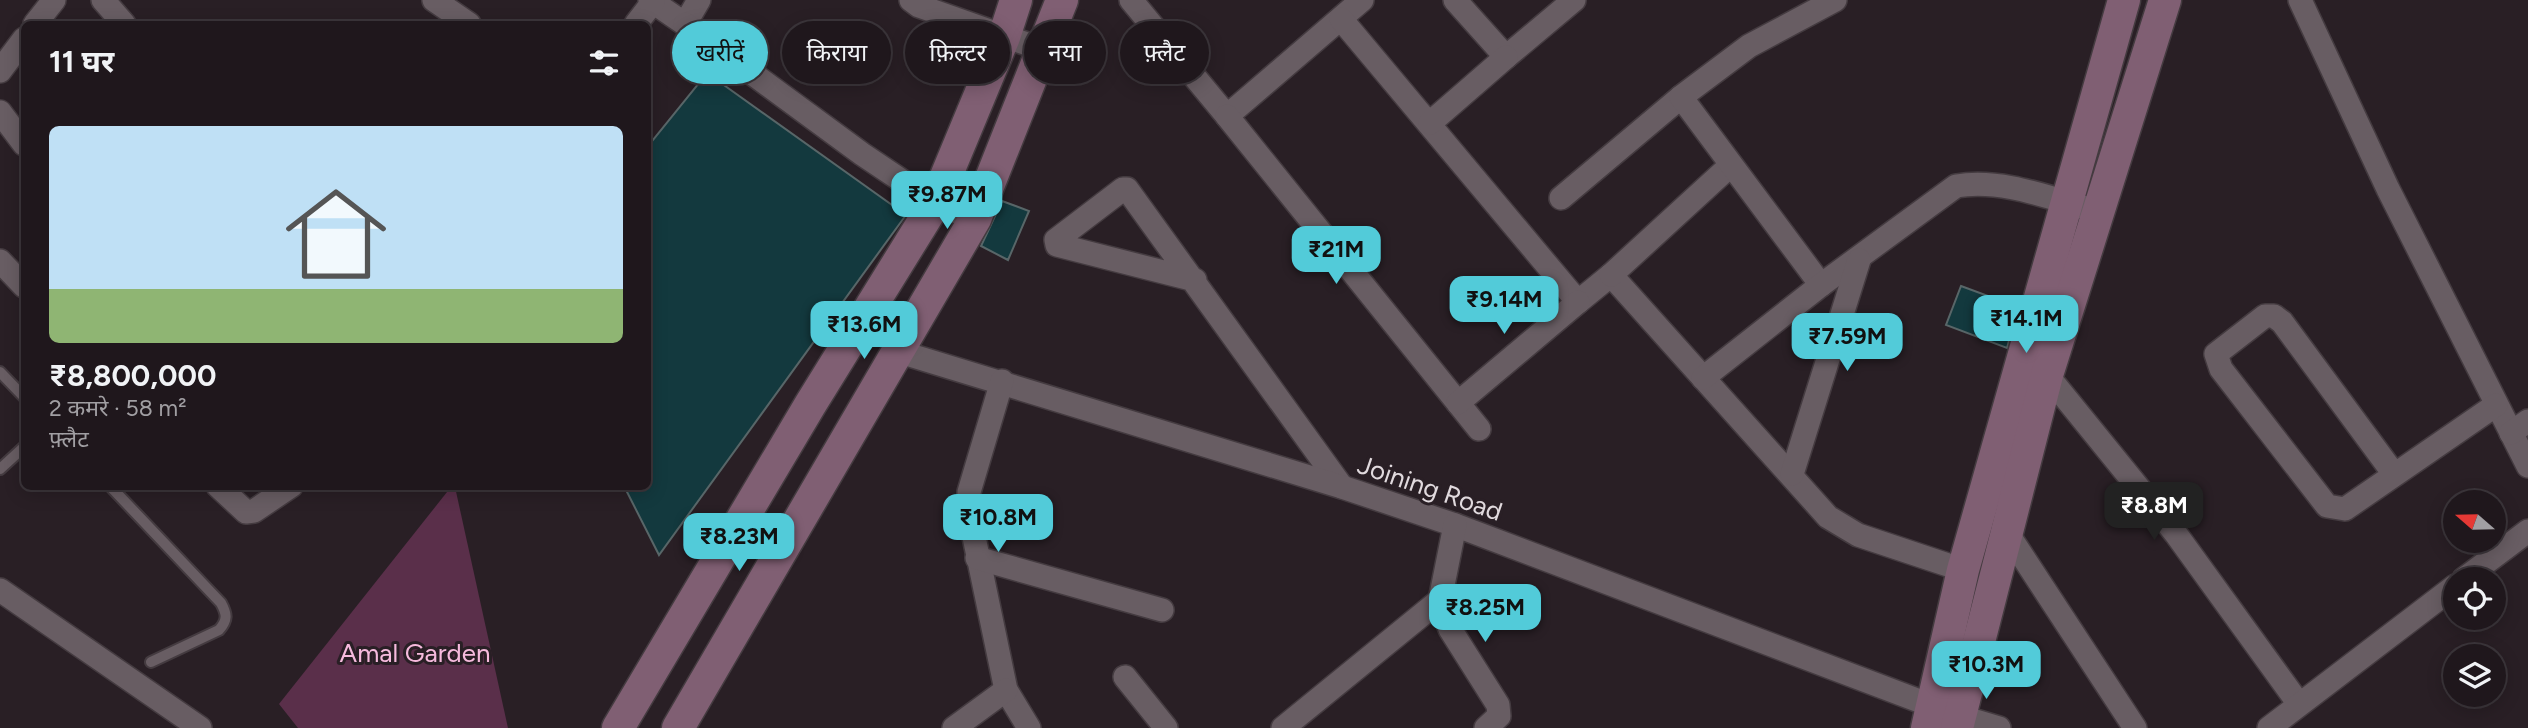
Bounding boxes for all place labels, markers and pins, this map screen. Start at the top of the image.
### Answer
pin: ₹9.87M [890,172,1004,231]
pin: ₹21M [1295,226,1377,286]
pin: ₹9.14M [1447,276,1561,336]
pin: ₹14.1M [1969,296,2083,355]
pin: ₹13.6M [807,302,921,361]
pin: ₹7.59M [1790,314,1904,373]
pin: ₹8.8M [2105,482,2203,542]
pin: ₹10.8M [941,494,1055,554]
pin: ₹8.23M [682,514,796,573]
pin: ₹8.25M [1428,584,1542,644]
pin: ₹10.3M [1929,642,2043,701]

